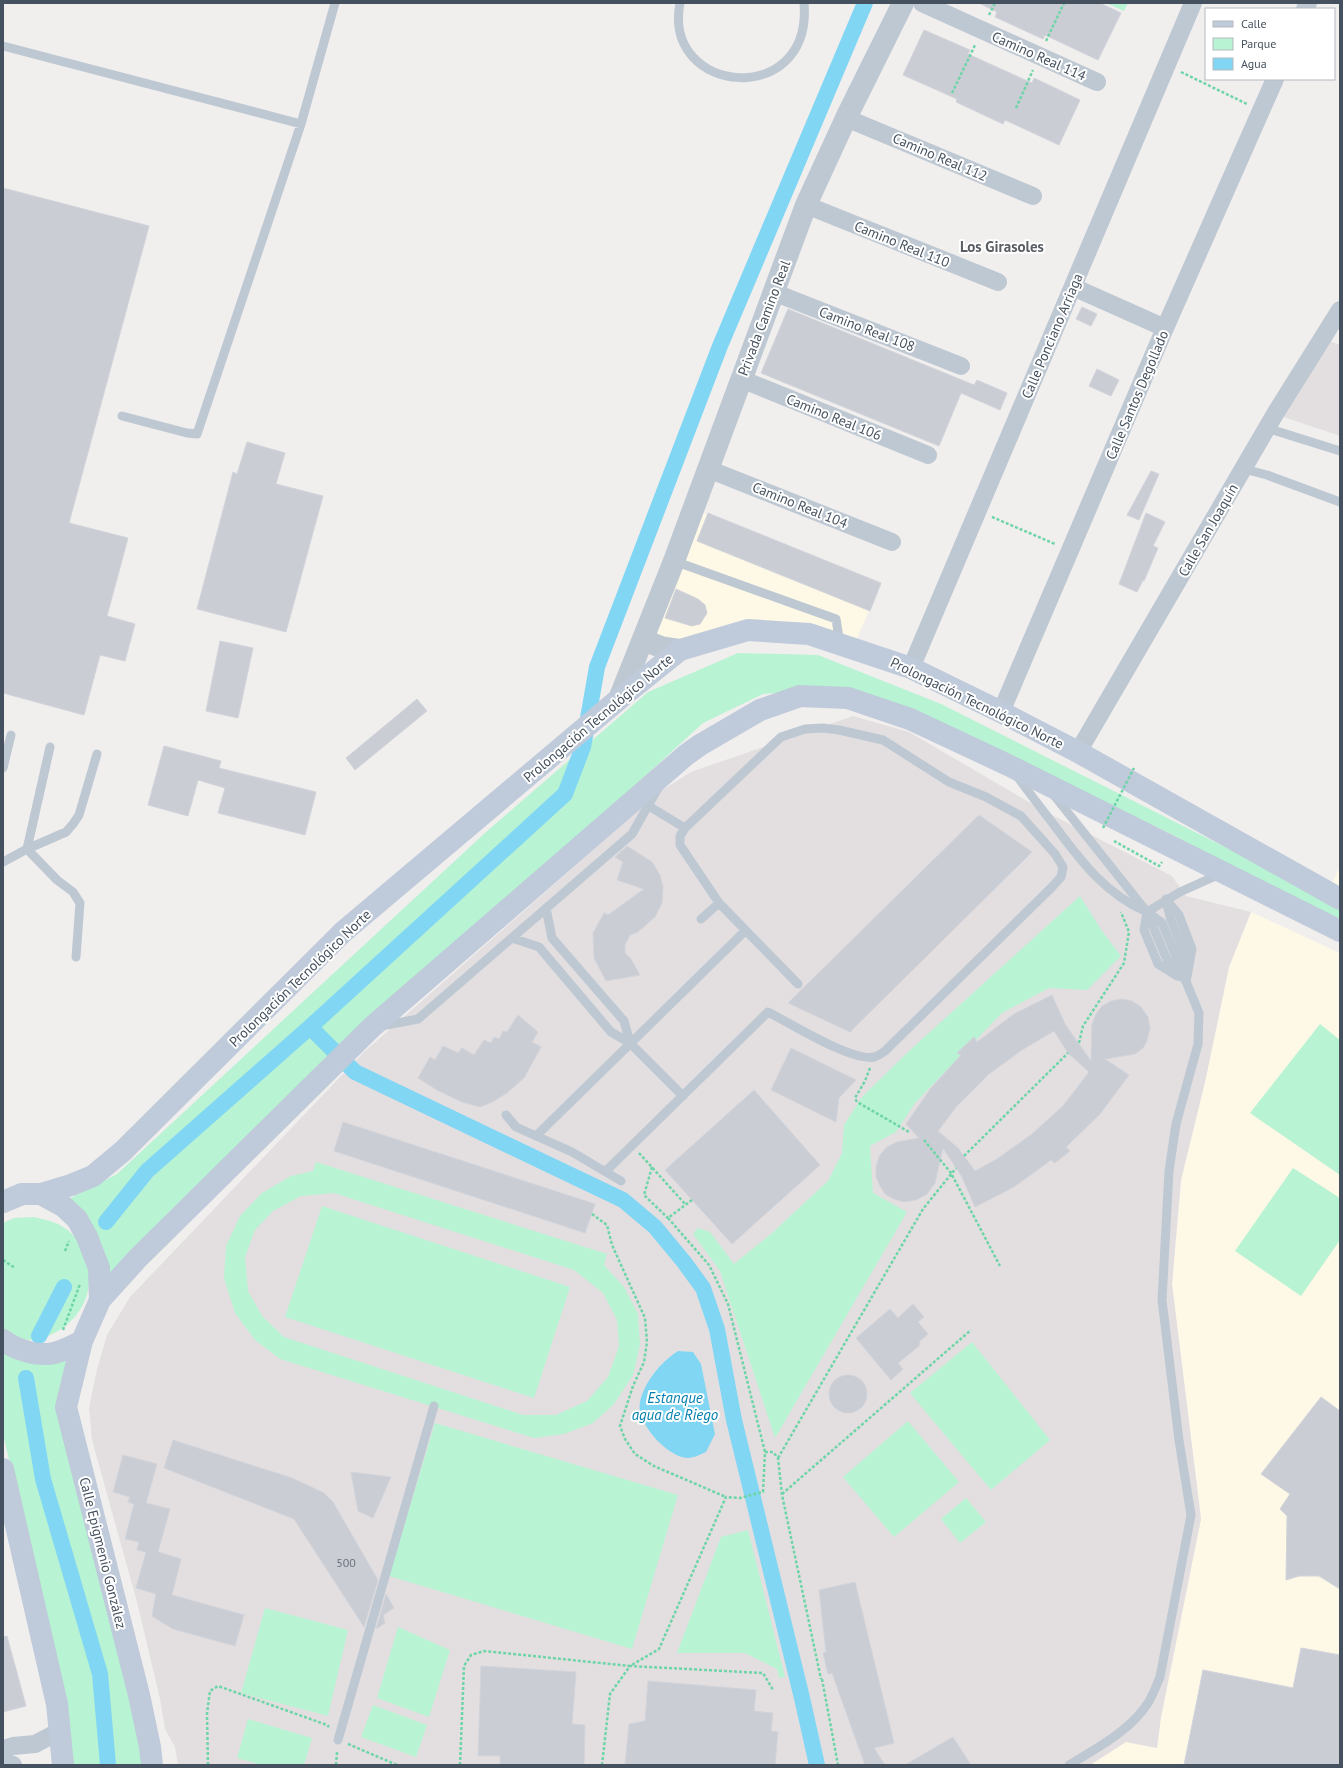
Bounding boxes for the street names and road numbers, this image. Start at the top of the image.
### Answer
street label: Camino Real 114 [989,27,1089,85]
street label: Camino Real 112 [890,129,990,185]
street label: Camino Real 110 [852,217,953,271]
street label: Privada Camino Real [734,258,794,378]
street label: Calle Ponciano Arriaga [1017,271,1087,401]
street label: Camino Real 108 [817,302,917,356]
street label: Calle Santos Degollado [1102,328,1172,462]
street label: Camino Real 106 [784,390,884,444]
street label: Camino Real 104 [750,478,851,532]
street label: Calle San Joaquín [1174,480,1242,580]
street label: Prolongación Tecnológico Norte [519,650,677,786]
street label: Prolongación Tecnológico Norte [888,653,1066,753]
street label: Prolongación Tecnológico Norte [225,905,375,1051]
street label: Calle Epigmenio González [75,1475,131,1631]

